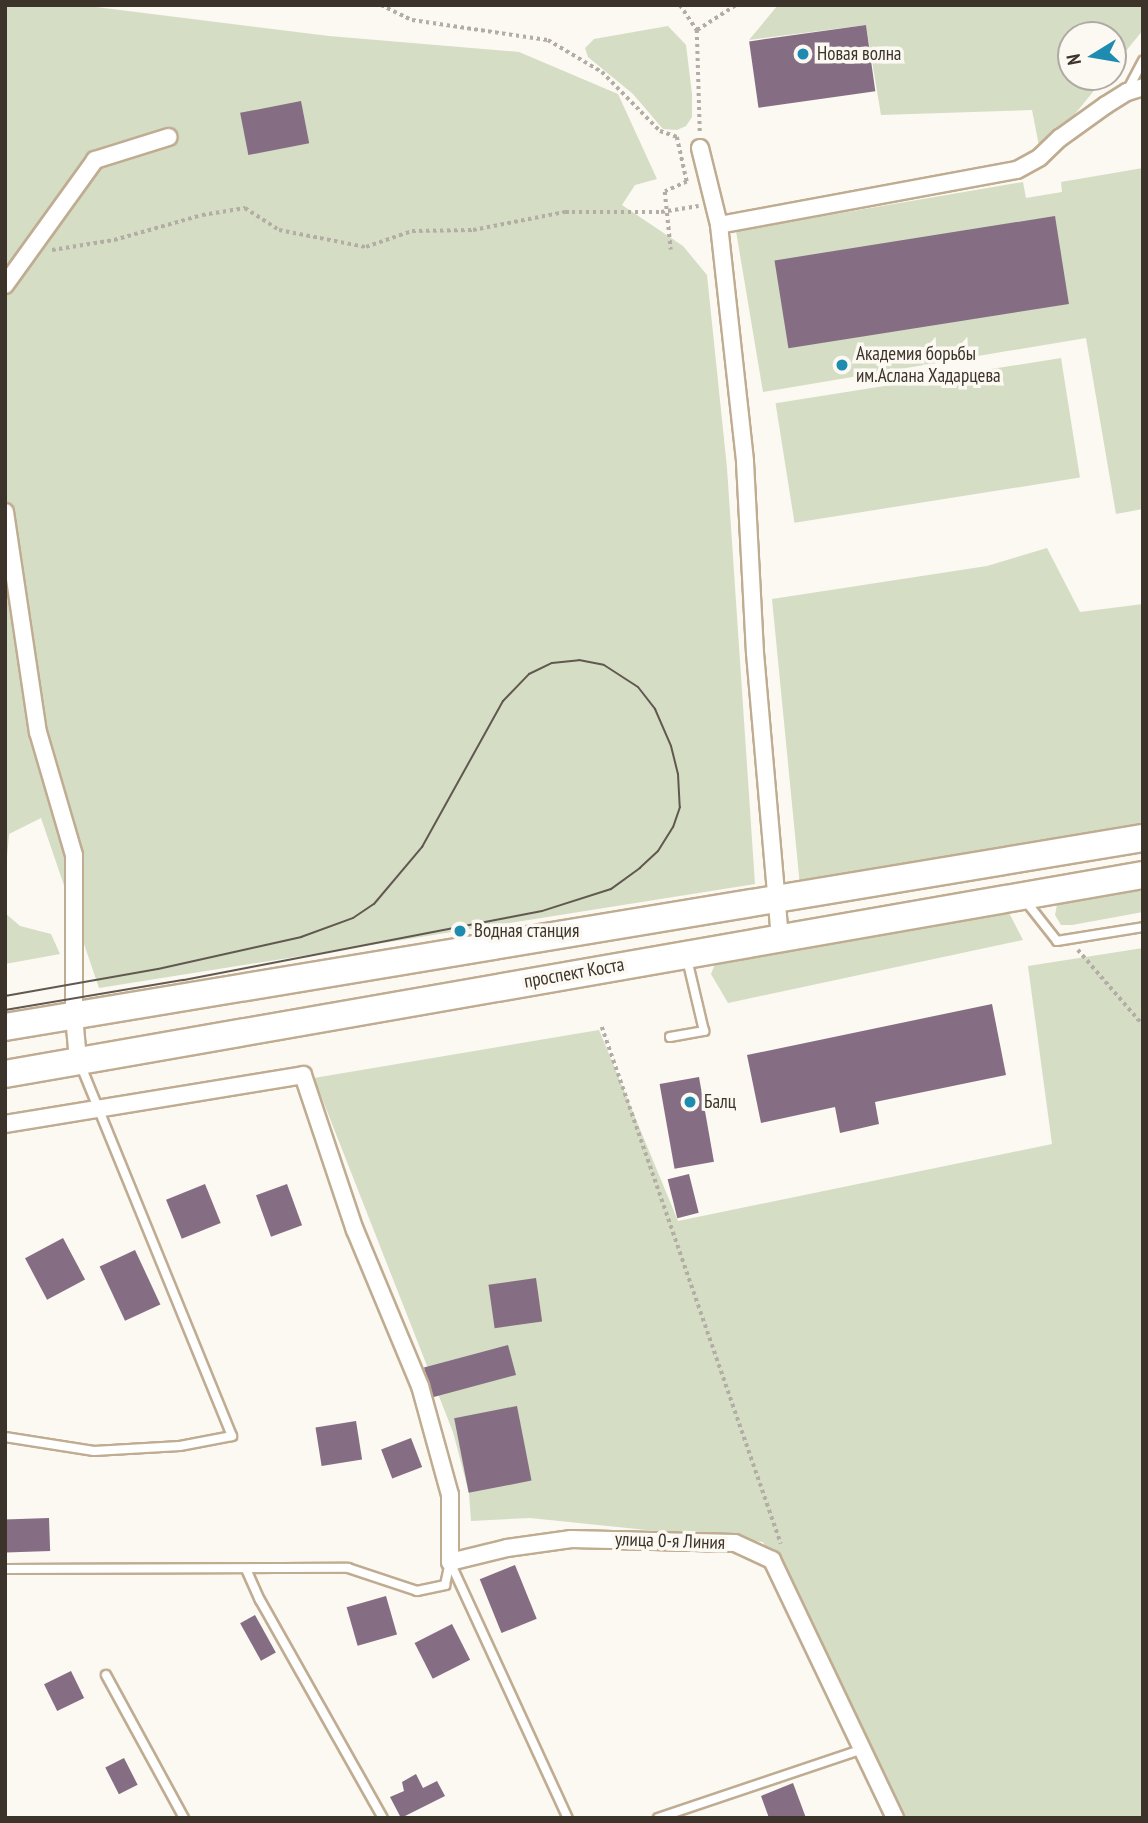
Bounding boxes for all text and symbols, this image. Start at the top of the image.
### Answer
north arrow [1057,21,1127,91]
place label: Новая волна [817,43,901,65]
marker: Новая волна [795,46,811,62]
text: N [1061,52,1086,67]
place label: Академия борьбы им.Аслана Хадарцева [856,343,1001,387]
marker: Академия борьбы им.Аслана Хадарцева [834,357,850,373]
place label: Водная станция [474,920,579,942]
marker: Водная станция [452,923,468,939]
street label: проспект Коста [522,953,626,993]
place label: Балц [704,1091,736,1113]
marker: Балц [682,1094,698,1110]
street label: улица 0-я Линия [614,1528,726,1554]

